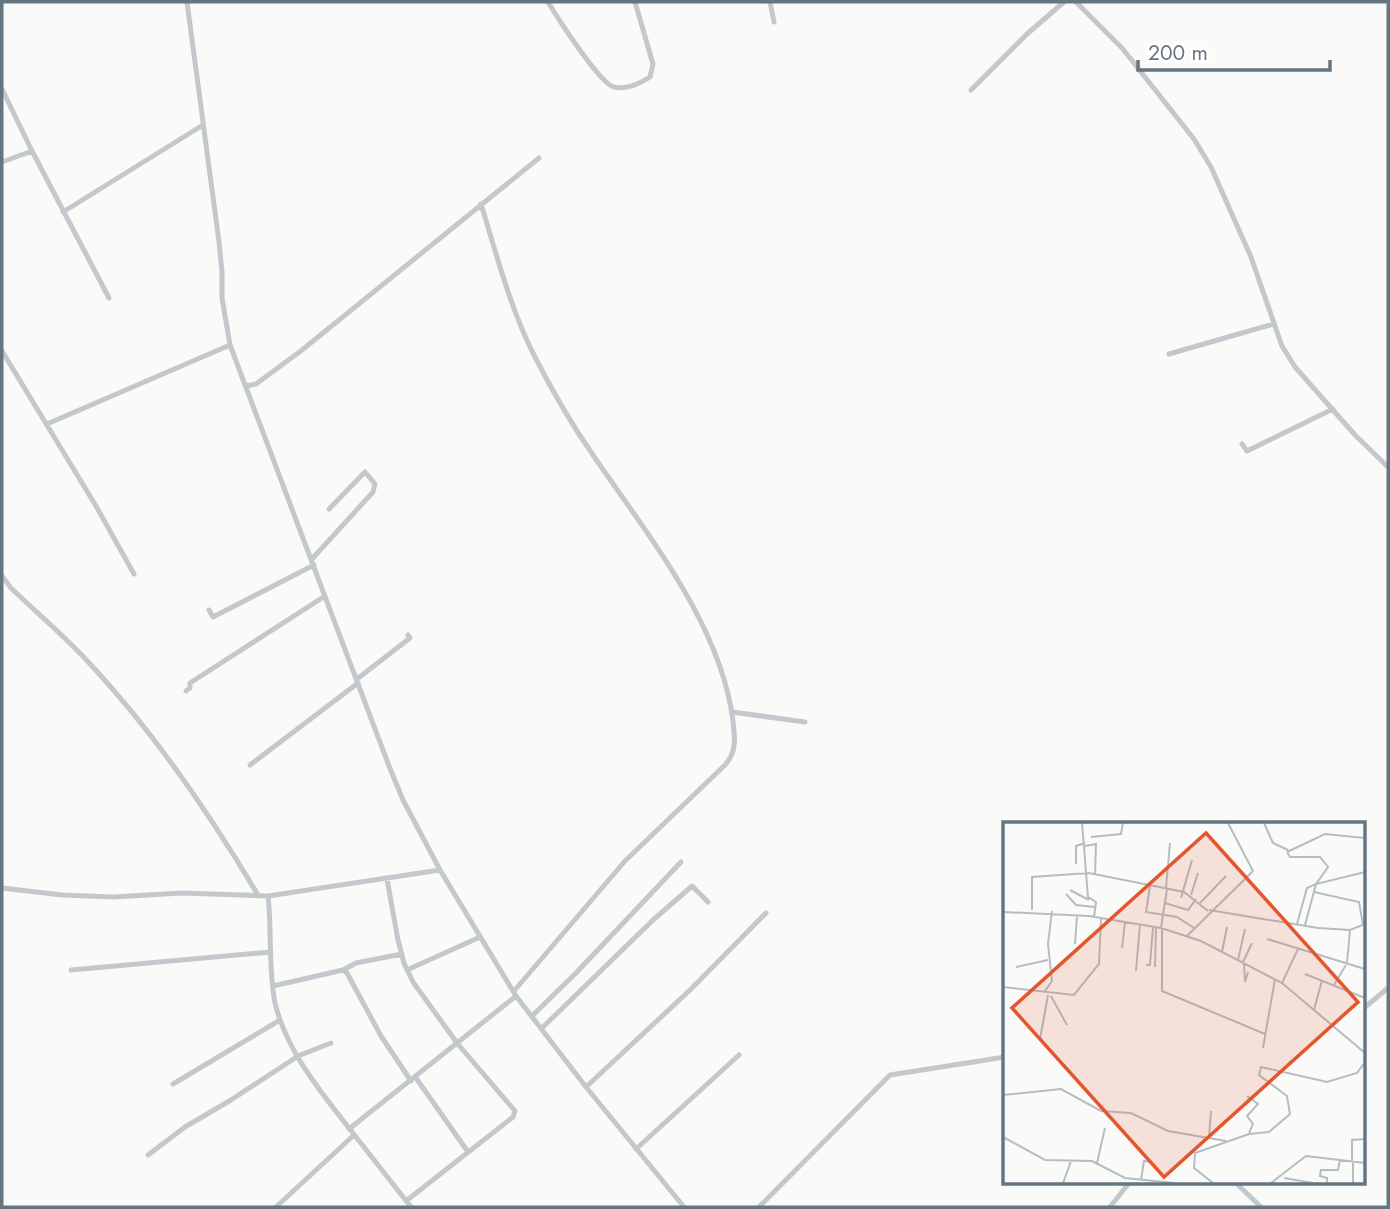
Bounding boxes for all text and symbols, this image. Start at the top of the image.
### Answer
scale bar [1138,28,1330,72]
text: 200 m [1148,38,1208,68]
inset map [1003,822,1366,1184]

